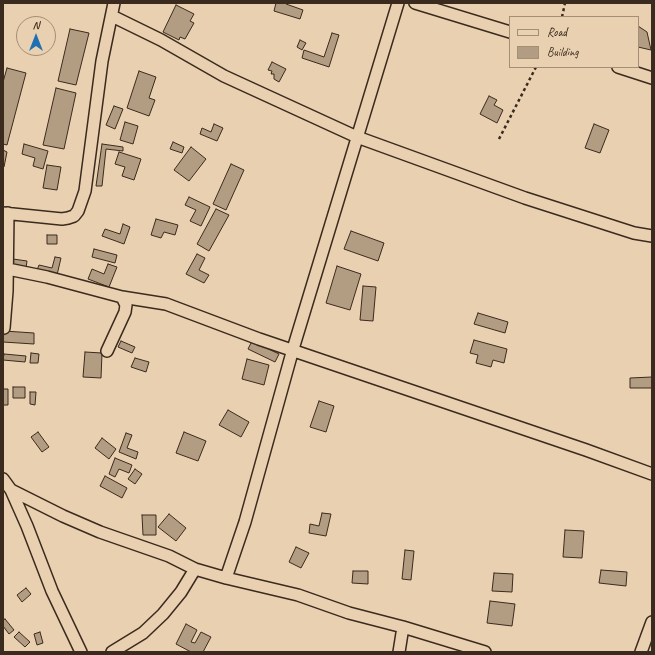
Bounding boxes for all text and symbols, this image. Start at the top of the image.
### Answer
north arrow [16,16,56,56]
legend [509,16,639,68]
text: N [33,18,39,32]
text: Road [547,24,567,40]
text: Building [547,44,579,60]

